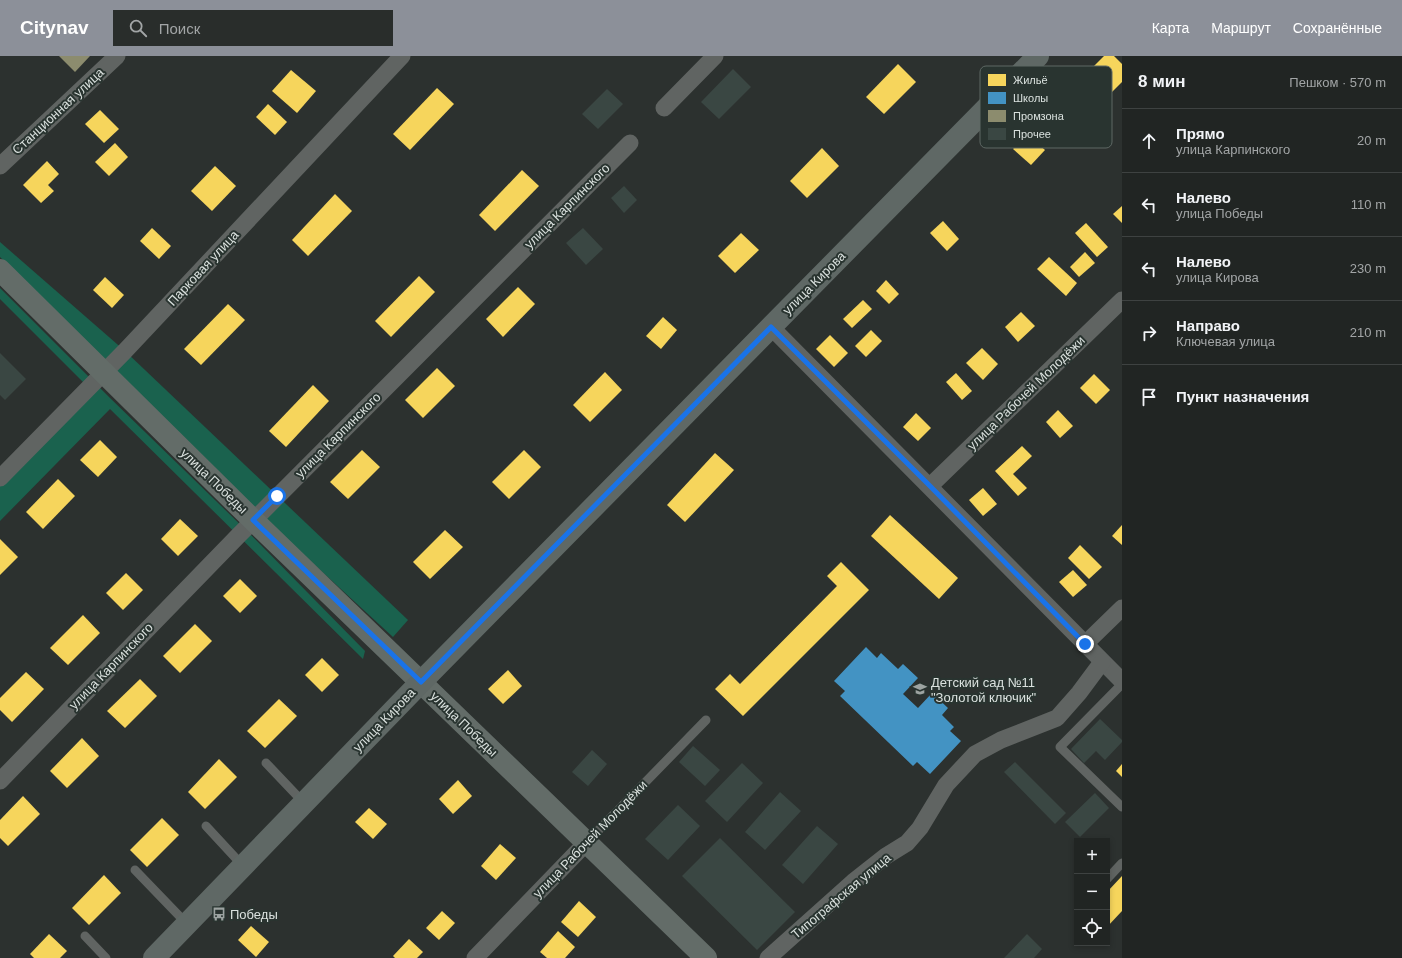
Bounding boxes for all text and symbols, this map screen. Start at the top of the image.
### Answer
search box [113,10,393,46]
text: Citynav [20,17,89,38]
icon: search [127,17,149,39]
text: Поиск [159,20,200,37]
text: Карта [1152,20,1189,36]
text: Маршрут [1211,20,1271,36]
text: Сохранённые [1293,20,1382,36]
street label: Станционная улица [9,64,107,157]
legend [980,66,1112,148]
text: 8 мин [1138,72,1185,91]
text: Жильё [1013,74,1048,86]
text: Пешком · 570 m [1289,75,1386,90]
text: Школы [1013,92,1048,104]
text: Промзона [1013,110,1065,122]
text: Прямо [1176,125,1225,142]
text: Прочее [1013,128,1051,140]
icon: ahead [1138,130,1160,152]
text: 20 m [1357,133,1386,148]
text: улица Карпинского [1176,142,1290,157]
street label: улица Карпинского [521,160,613,252]
text: Налево [1176,189,1231,206]
icon: left [1138,194,1160,216]
text: 110 m [1351,197,1386,212]
text: улица Победы [1176,206,1263,221]
street label: Парковая улица [164,227,242,309]
street label: улица Кирова [779,248,849,318]
text: Налево [1176,253,1231,270]
icon: left [1138,258,1160,280]
text: 230 m [1350,261,1386,276]
text: улица Кирова [1176,270,1259,285]
text: Направо [1176,317,1240,334]
icon: right [1138,322,1160,344]
text: 210 m [1350,325,1386,340]
street label: улица Рабочей Молодёжи [964,333,1088,453]
text: Ключевая улица [1176,334,1275,349]
icon: arrive [1138,386,1160,408]
text: Пункт назначения [1176,388,1309,405]
street label: улица Карпинского [292,389,384,481]
street label: улица Победы [177,445,251,517]
route start [268,487,286,505]
street label: улица Карпинского [66,620,156,712]
route end [1076,635,1094,653]
place label: Детский сад №11 "Золотой ключик" [931,675,1037,705]
school or university icon: Детский сад №11 "Золотой ключик" [912,681,928,697]
street label: улица Кирова [350,685,419,755]
street label: улица Победы [427,688,501,760]
street label: улица Рабочей Молодёжи [530,777,650,901]
map controls [1074,838,1110,946]
button: + [1074,838,1110,874]
street label: Типографская улица [788,850,894,942]
button: − [1074,874,1110,910]
bus stop icon: Победы [211,906,227,922]
place label: Победы [230,907,278,922]
button: locate [1074,910,1110,946]

